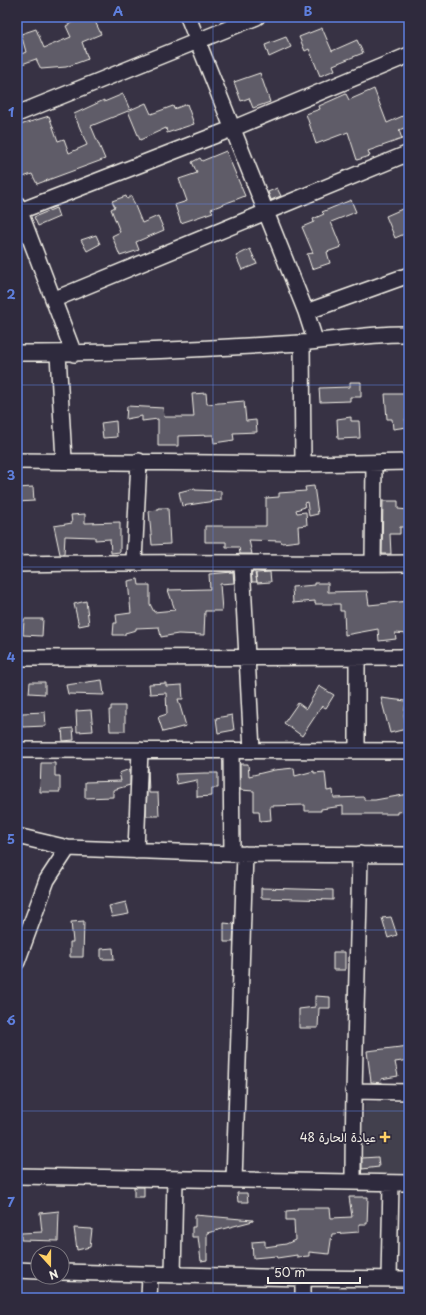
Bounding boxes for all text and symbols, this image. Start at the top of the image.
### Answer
text: A [113,1,123,20]
text: B [304,1,313,20]
text: 1 [8,102,14,121]
text: 2 [6,284,16,303]
text: 3 [7,465,16,484]
text: 4 [7,647,16,666]
text: 5 [7,829,15,848]
text: 6 [6,1010,16,1029]
place label: عيادة الحارة 48 [300,1128,376,1146]
marker: عيادة الحارة 48 [379,1131,391,1143]
text: 7 [7,1192,15,1211]
north arrow [30,1245,70,1285]
scale bar [268,1259,360,1285]
text: 50 m [274,1263,305,1281]
text: N [46,1265,61,1284]

